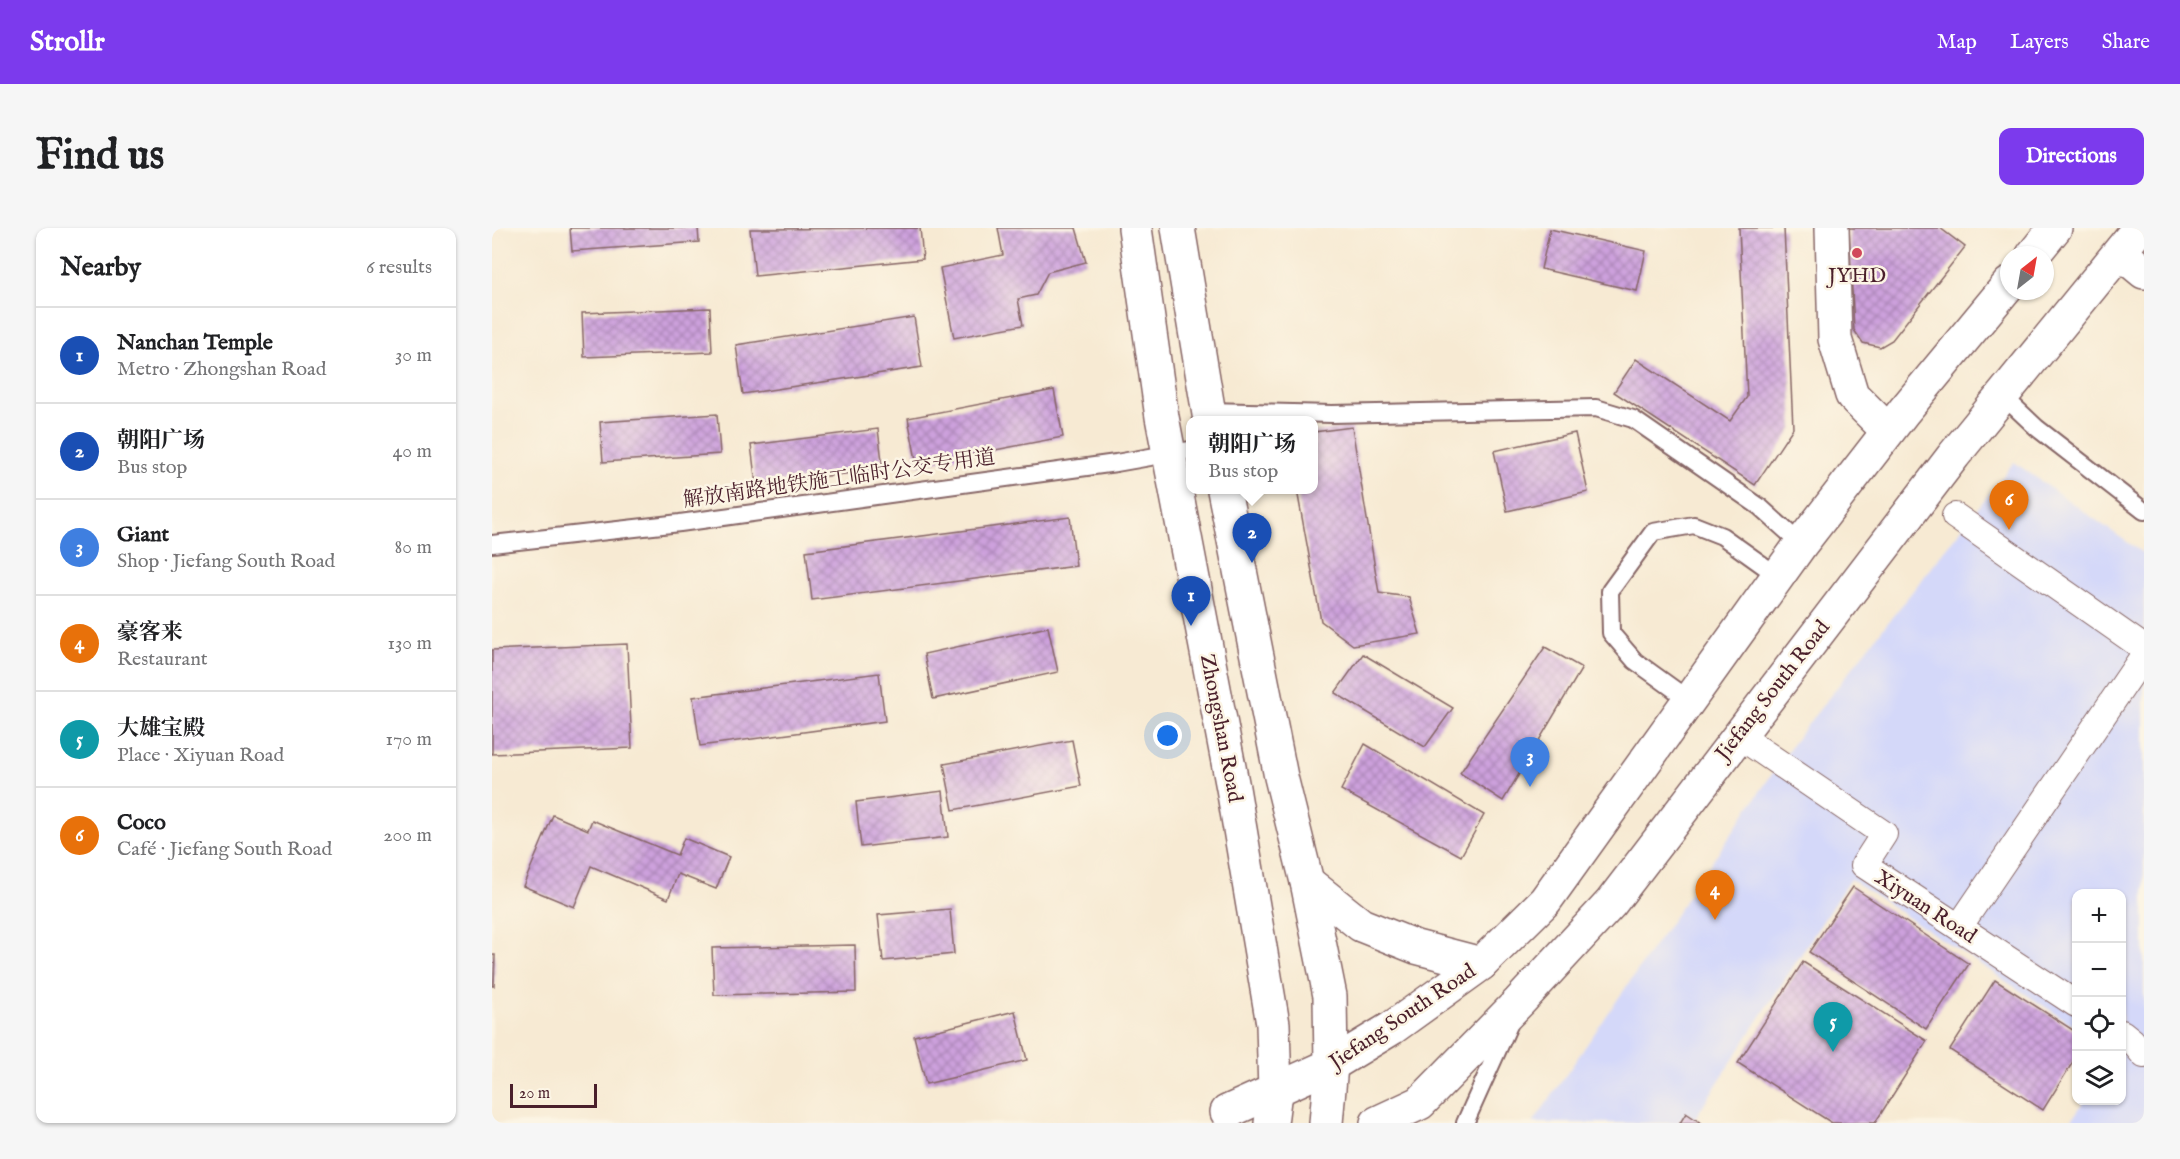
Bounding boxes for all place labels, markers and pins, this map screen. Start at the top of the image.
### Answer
marker: JYHD [1850,246,1864,260]
place label: JYHD [1826,263,1886,290]
pin: 6 [1990,480,2029,530]
pin: 2 [1232,514,1272,563]
pin: 1 [1172,576,1210,626]
pin: 3 [1510,738,1550,787]
pin: 4 [1696,870,1734,920]
pin: 5 [1814,1002,1852,1052]

